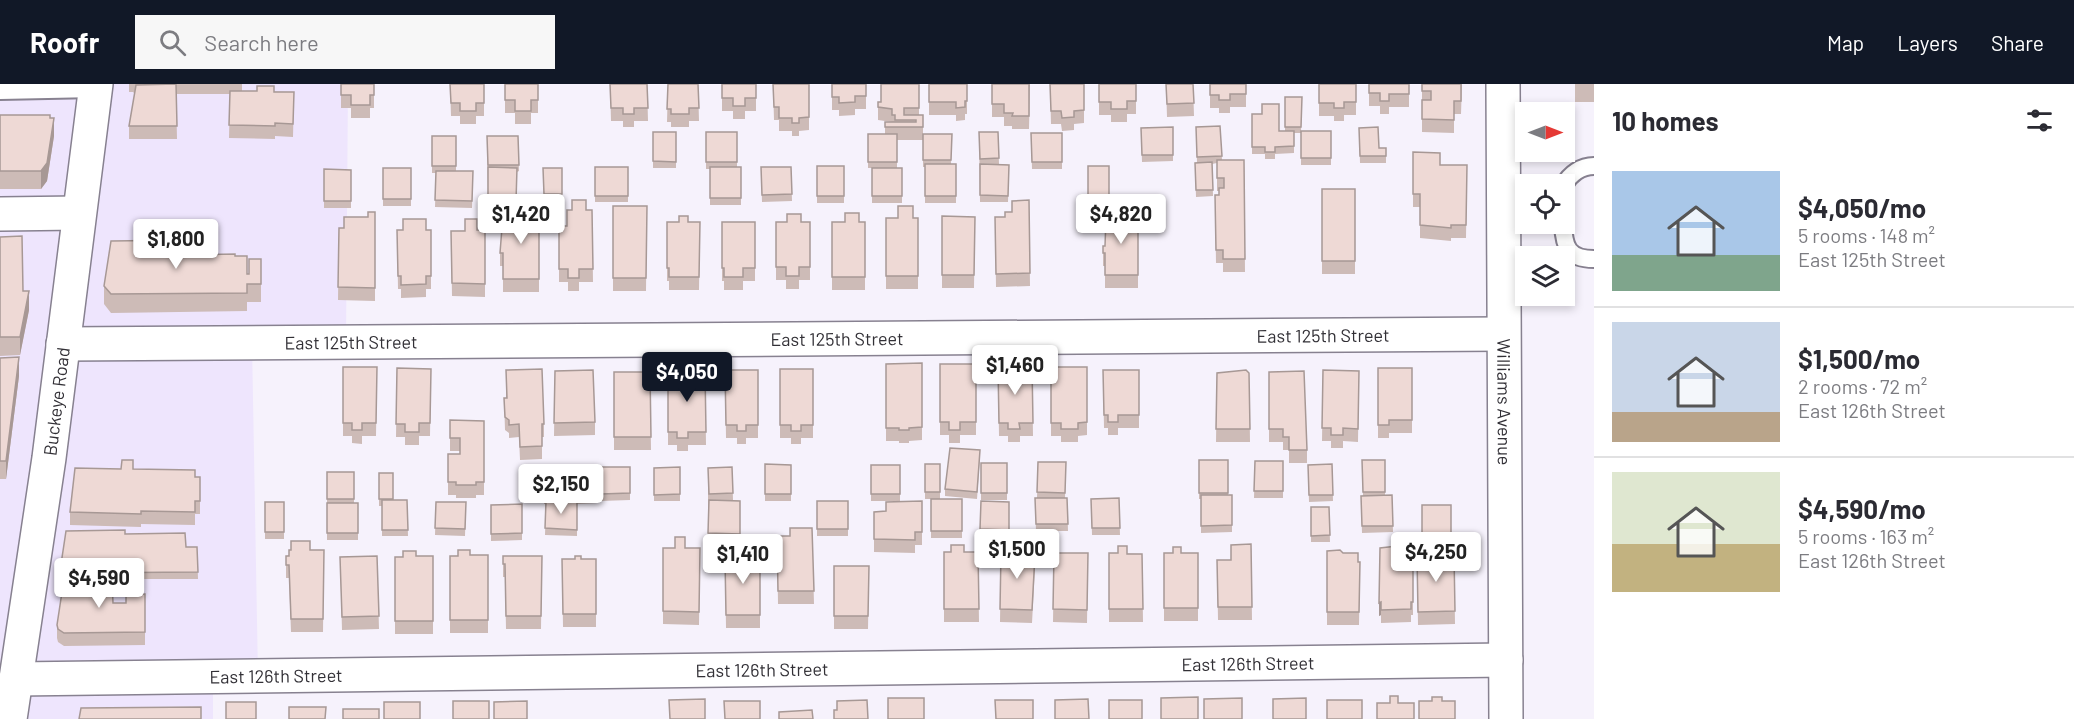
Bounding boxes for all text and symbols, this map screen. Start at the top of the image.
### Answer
search box [135,15,555,69]
text: Roofr [30,25,99,59]
icon: search [156,26,189,59]
text: Search here [204,29,319,55]
text: Map [1827,30,1864,55]
text: Layers [1897,30,1958,55]
text: Share [1991,30,2044,55]
north arrow [1515,102,1575,162]
map controls [1515,102,1575,306]
icon: filters [2023,104,2056,137]
text: 10 homes [1612,105,1719,136]
button: locate [1515,174,1575,234]
text: $4,050/mo [1798,192,1926,223]
pin: $1,420 [472,194,570,245]
pin: $4,820 [1072,194,1170,245]
icon: home [1660,195,1732,267]
text: $1,420 [492,201,550,225]
text: $4,820 [1090,201,1152,225]
pin: $1,800 [127,219,225,270]
text: 5 rooms · 148 m² [1798,223,1935,247]
text: $1,800 [147,226,205,250]
button: layers [1515,246,1575,306]
text: East 125th Street [1798,247,1946,271]
street label: East 125th Street [1256,324,1390,347]
street label: East 125th Street [770,327,904,350]
street label: East 125th Street [284,331,418,353]
street label: Williams Avenue [1493,338,1516,466]
text: $1,500/mo [1798,343,1920,374]
pin: $1,460 [966,345,1064,396]
street label: Buckeye Road [38,346,74,457]
icon: home [1660,346,1732,418]
pin: $4,050 [638,352,736,403]
text: $1,460 [986,352,1044,376]
text: $4,050 [656,359,718,383]
text: 2 rooms · 72 m² [1798,374,1927,398]
text: East 126th Street [1798,398,1946,422]
pin: $2,150 [512,464,610,515]
text: $2,150 [532,471,590,495]
text: $4,590/mo [1798,493,1926,524]
icon: home [1660,496,1732,568]
text: 5 rooms · 163 m² [1798,524,1934,548]
pin: $1,500 [968,529,1066,580]
pin: $4,250 [1387,532,1485,583]
pin: $1,410 [694,534,792,585]
text: $1,500 [988,536,1046,560]
text: $4,250 [1405,539,1467,563]
text: $1,410 [717,541,769,565]
text: East 126th Street [1798,548,1946,572]
pin: $4,590 [50,558,148,609]
text: $4,590 [68,565,130,589]
street label: East 126th Street [1181,651,1315,675]
street label: East 126th Street [695,658,829,681]
street label: East 126th Street [209,664,343,688]

